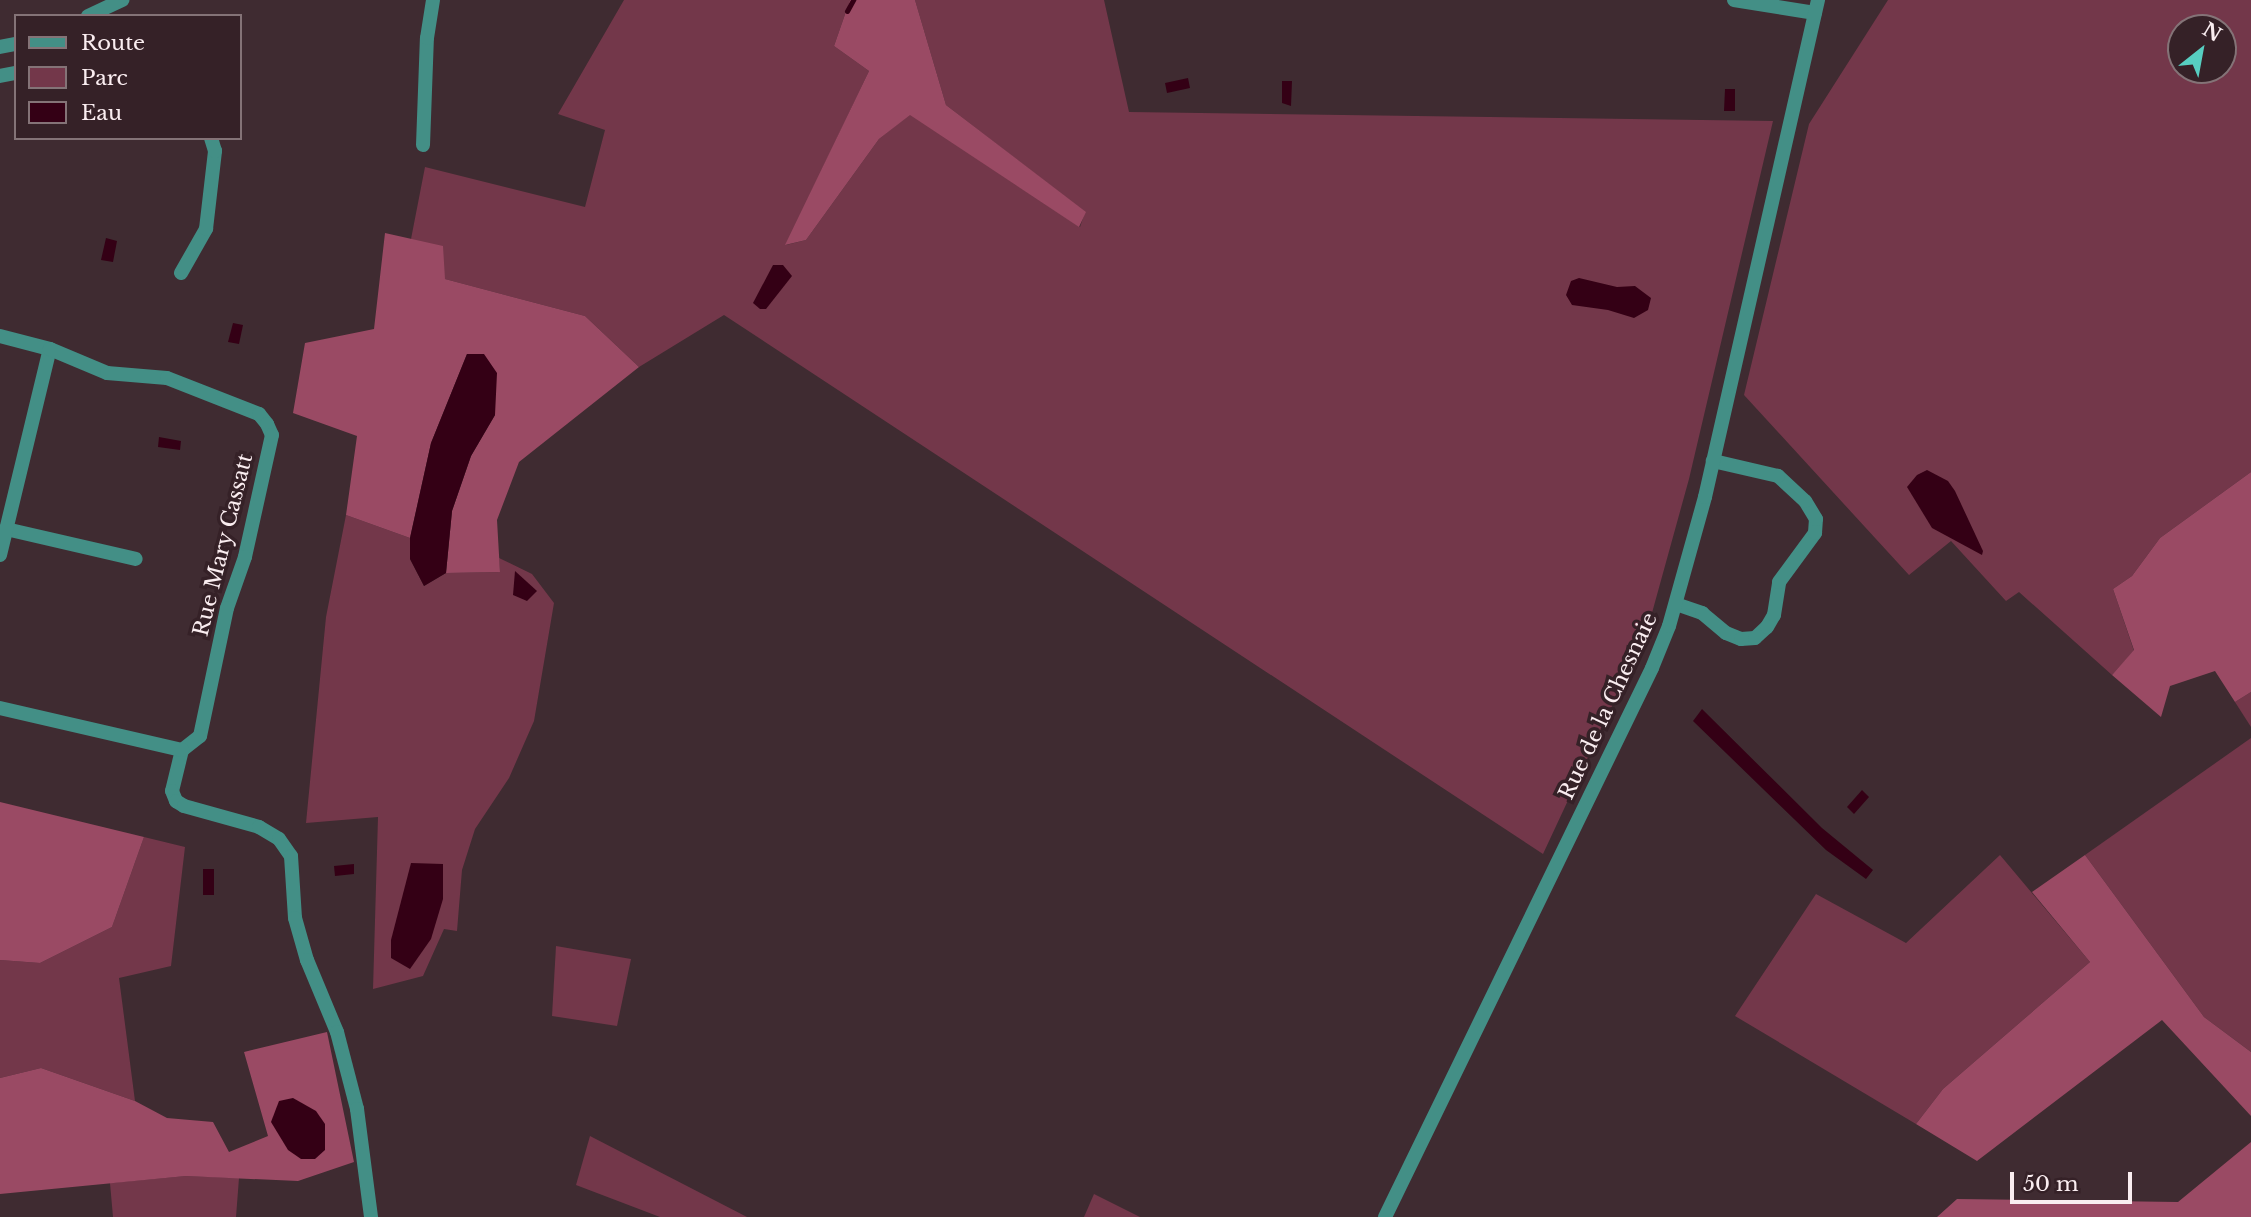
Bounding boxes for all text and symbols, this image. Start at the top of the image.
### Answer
legend [14,14,242,140]
north arrow [2167,14,2237,84]
text: N [2198,18,2226,47]
text: Route [81,30,145,56]
text: Parc [81,65,128,91]
text: Eau [81,100,122,126]
street label: Rue Mary Cassatt [188,451,258,639]
street label: Rue de la Chesnaie [1554,608,1662,804]
scale bar [2013,1158,2136,1202]
text: 50 m [2023,1171,2078,1197]

